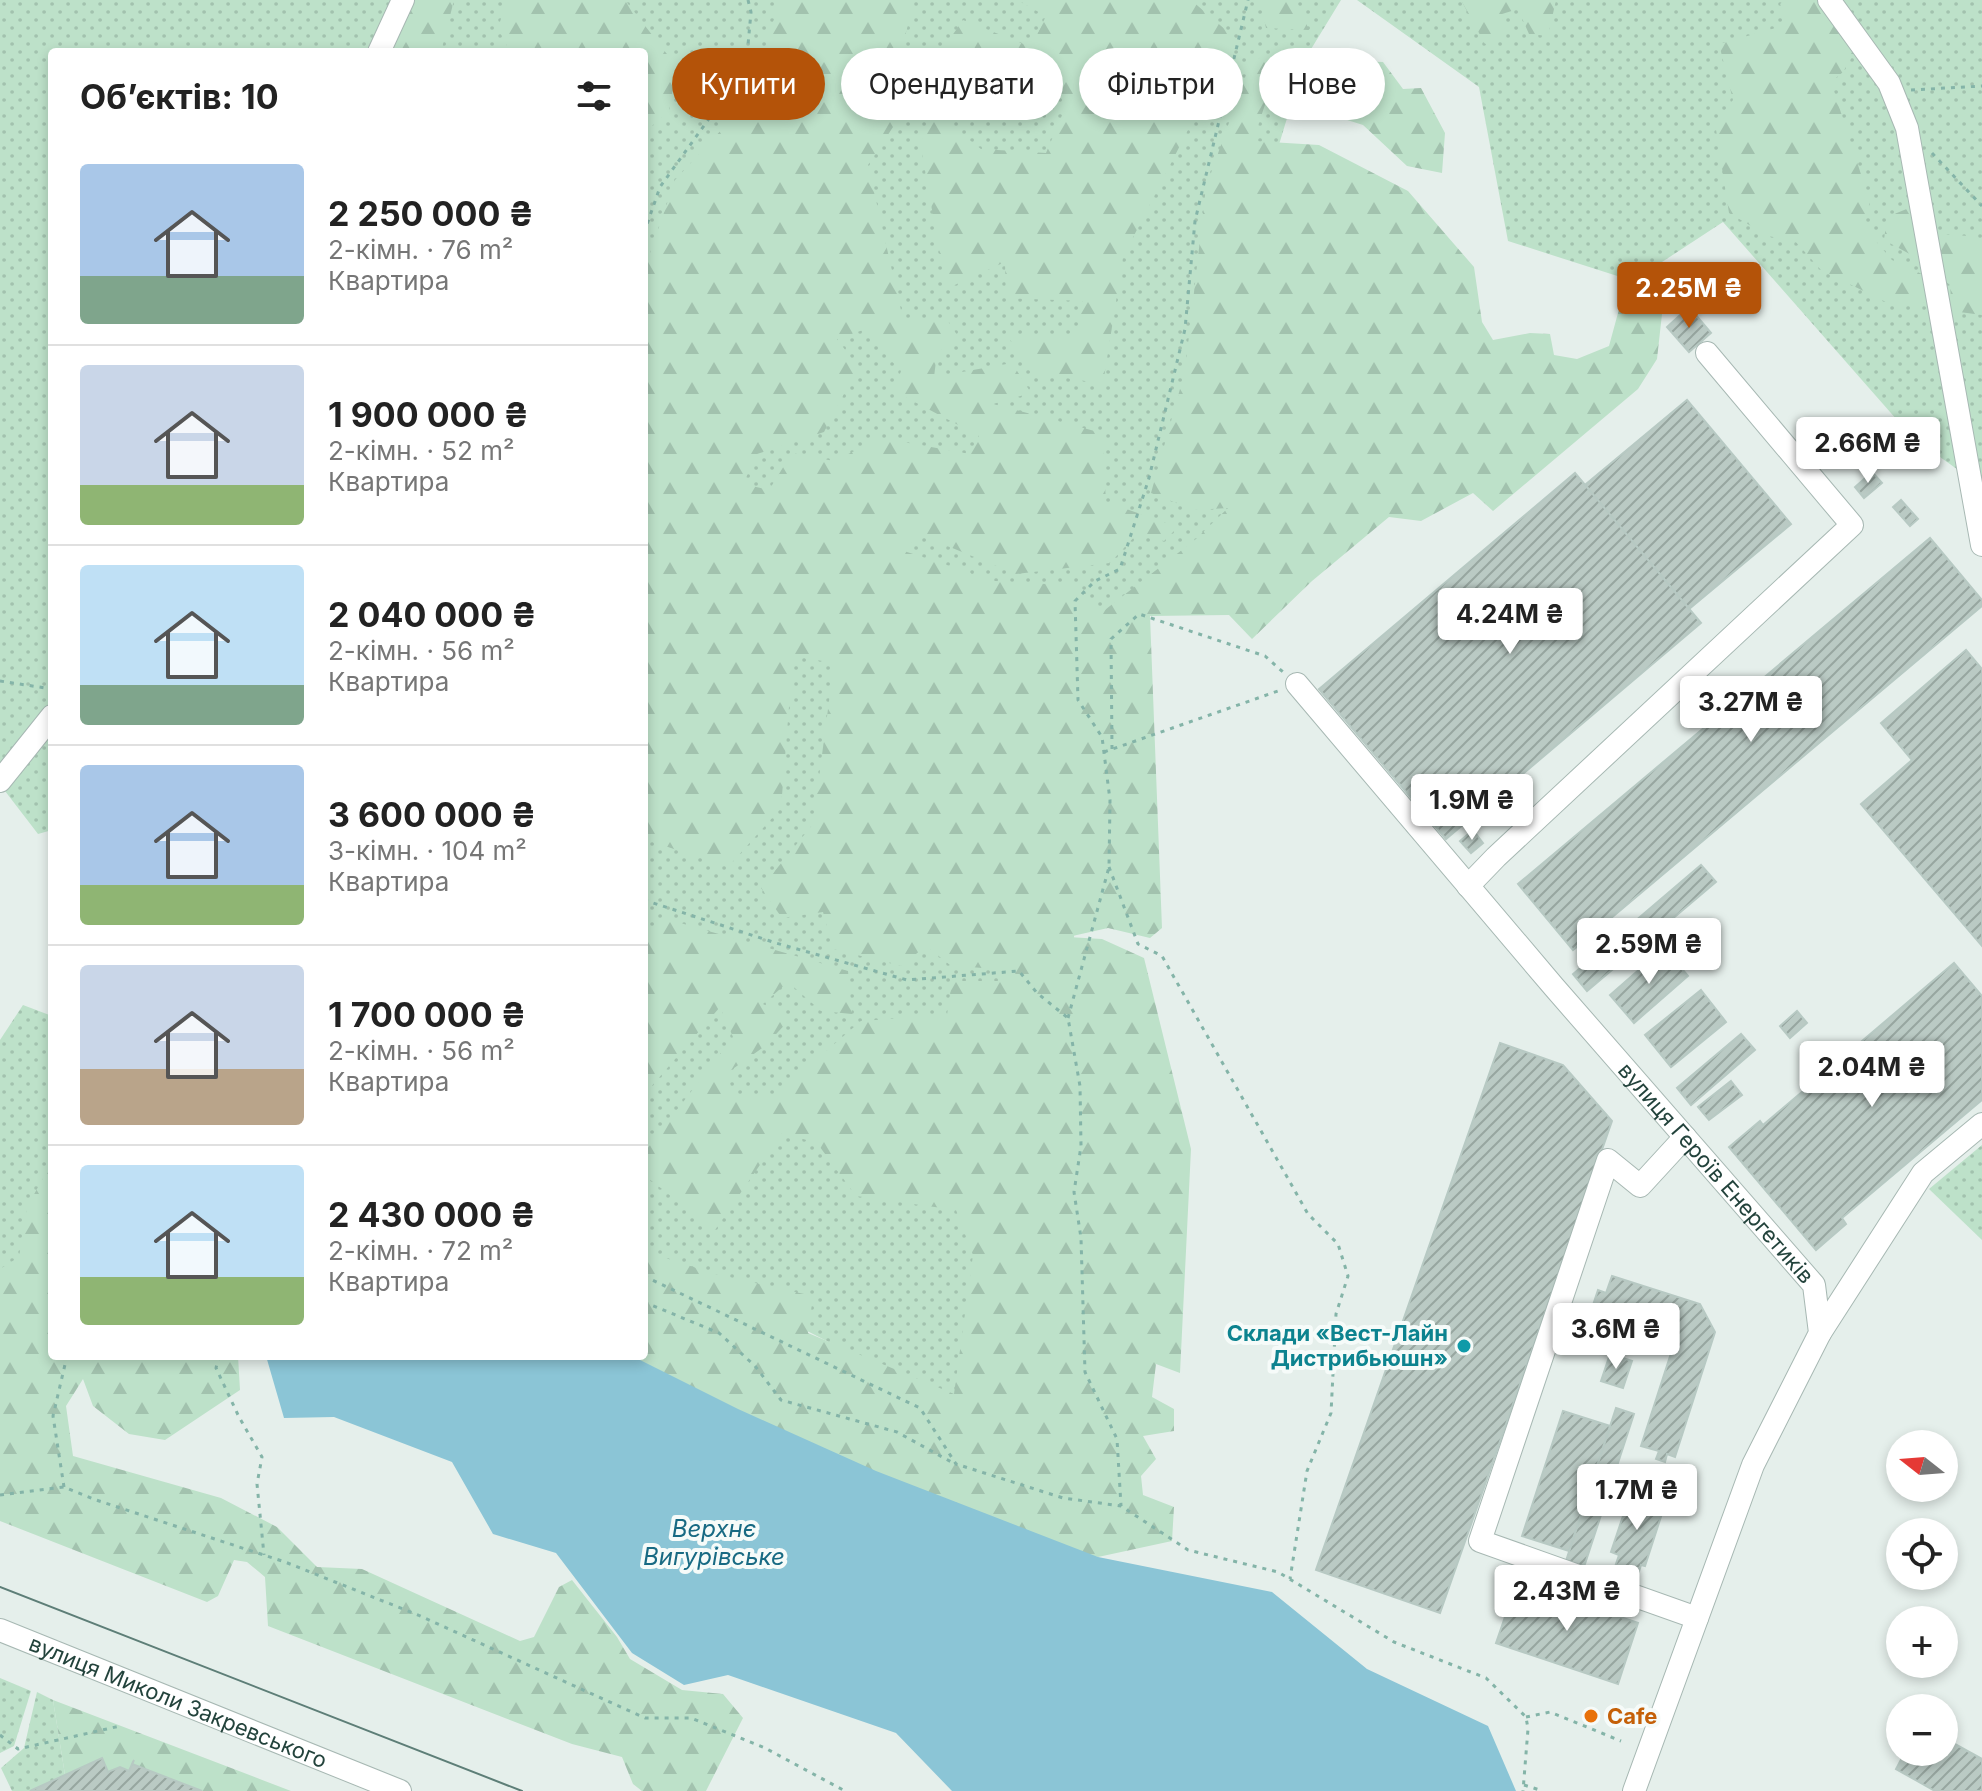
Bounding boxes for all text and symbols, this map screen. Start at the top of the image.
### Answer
chip: Купити [672,48,825,120]
chip: Орендувати [841,48,1063,120]
chip: Фільтри [1079,48,1243,120]
chip: Нове [1259,48,1385,120]
icon: filters [572,74,616,118]
text: Об’єктів: 10 [80,76,279,117]
text: 2 250 000 ₴ [328,193,534,234]
icon: home [144,196,240,292]
text: 2-кімн. · 76 m² [328,234,513,265]
pin: 2.25M ₴ [1615,262,1763,330]
text: Квартира [328,265,449,296]
text: 2.25M ₴ [1635,272,1743,303]
text: 1 900 000 ₴ [328,394,529,435]
icon: home [144,397,240,493]
pin: 2.66M ₴ [1794,417,1942,485]
text: 2.66M ₴ [1814,427,1922,458]
text: 2-кімн. · 52 m² [328,435,514,466]
text: Квартира [328,466,449,497]
pin: 4.24M ₴ [1436,588,1584,656]
text: 2 040 000 ₴ [328,594,536,635]
icon: home [144,597,240,693]
text: 4.24M ₴ [1456,598,1564,629]
text: 2-кімн. · 56 m² [328,635,515,666]
text: Квартира [328,666,449,697]
pin: 3.27M ₴ [1677,676,1825,744]
text: 3.27M ₴ [1698,686,1804,717]
pin: 1.9M ₴ [1407,774,1537,842]
text: 1.9M ₴ [1429,784,1515,815]
text: 3 600 000 ₴ [328,794,536,835]
icon: home [144,797,240,893]
text: 3-кімн. · 104 m² [328,835,527,866]
text: Квартира [328,866,449,897]
pin: 2.59M ₴ [1575,918,1723,986]
text: 2.59M ₴ [1595,928,1703,959]
text: 1 700 000 ₴ [328,994,526,1035]
icon: home [144,997,240,1093]
text: 2-кімн. · 56 m² [328,1035,515,1066]
pin: 2.04M ₴ [1798,1041,1946,1109]
text: 2.04M ₴ [1817,1051,1927,1082]
street label: вулиця Героїв Енергетиків [1613,1057,1819,1288]
text: Квартира [328,1066,449,1097]
text: 2 430 000 ₴ [328,1194,535,1235]
icon: home [144,1197,240,1293]
text: 2-кімн. · 72 m² [328,1235,513,1266]
text: Квартира [328,1266,449,1297]
pin: 3.6M ₴ [1551,1303,1681,1371]
text: 3.6M ₴ [1571,1313,1661,1344]
place label: Склади «Вест-Лайн Дистрибьюшн» [1227,1320,1448,1371]
marker: Склади «Вест-Лайн Дистрибьюшн» [1455,1337,1473,1355]
north arrow [1886,1430,1958,1502]
map controls [1886,1430,1958,1766]
pin: 1.7M ₴ [1572,1464,1702,1532]
text: 1.7M ₴ [1595,1474,1679,1505]
water label: Верхнє Вигурівське [643,1514,785,1571]
button: locate [1886,1518,1958,1590]
pin: 2.43M ₴ [1493,1565,1641,1633]
text: 2.43M ₴ [1512,1575,1622,1606]
button: + [1886,1606,1958,1678]
street label: вулиця Миколи Закревського [25,1630,331,1773]
button: − [1886,1694,1958,1766]
place label: Cafe [1607,1703,1657,1729]
marker: Cafe [1582,1707,1600,1725]

